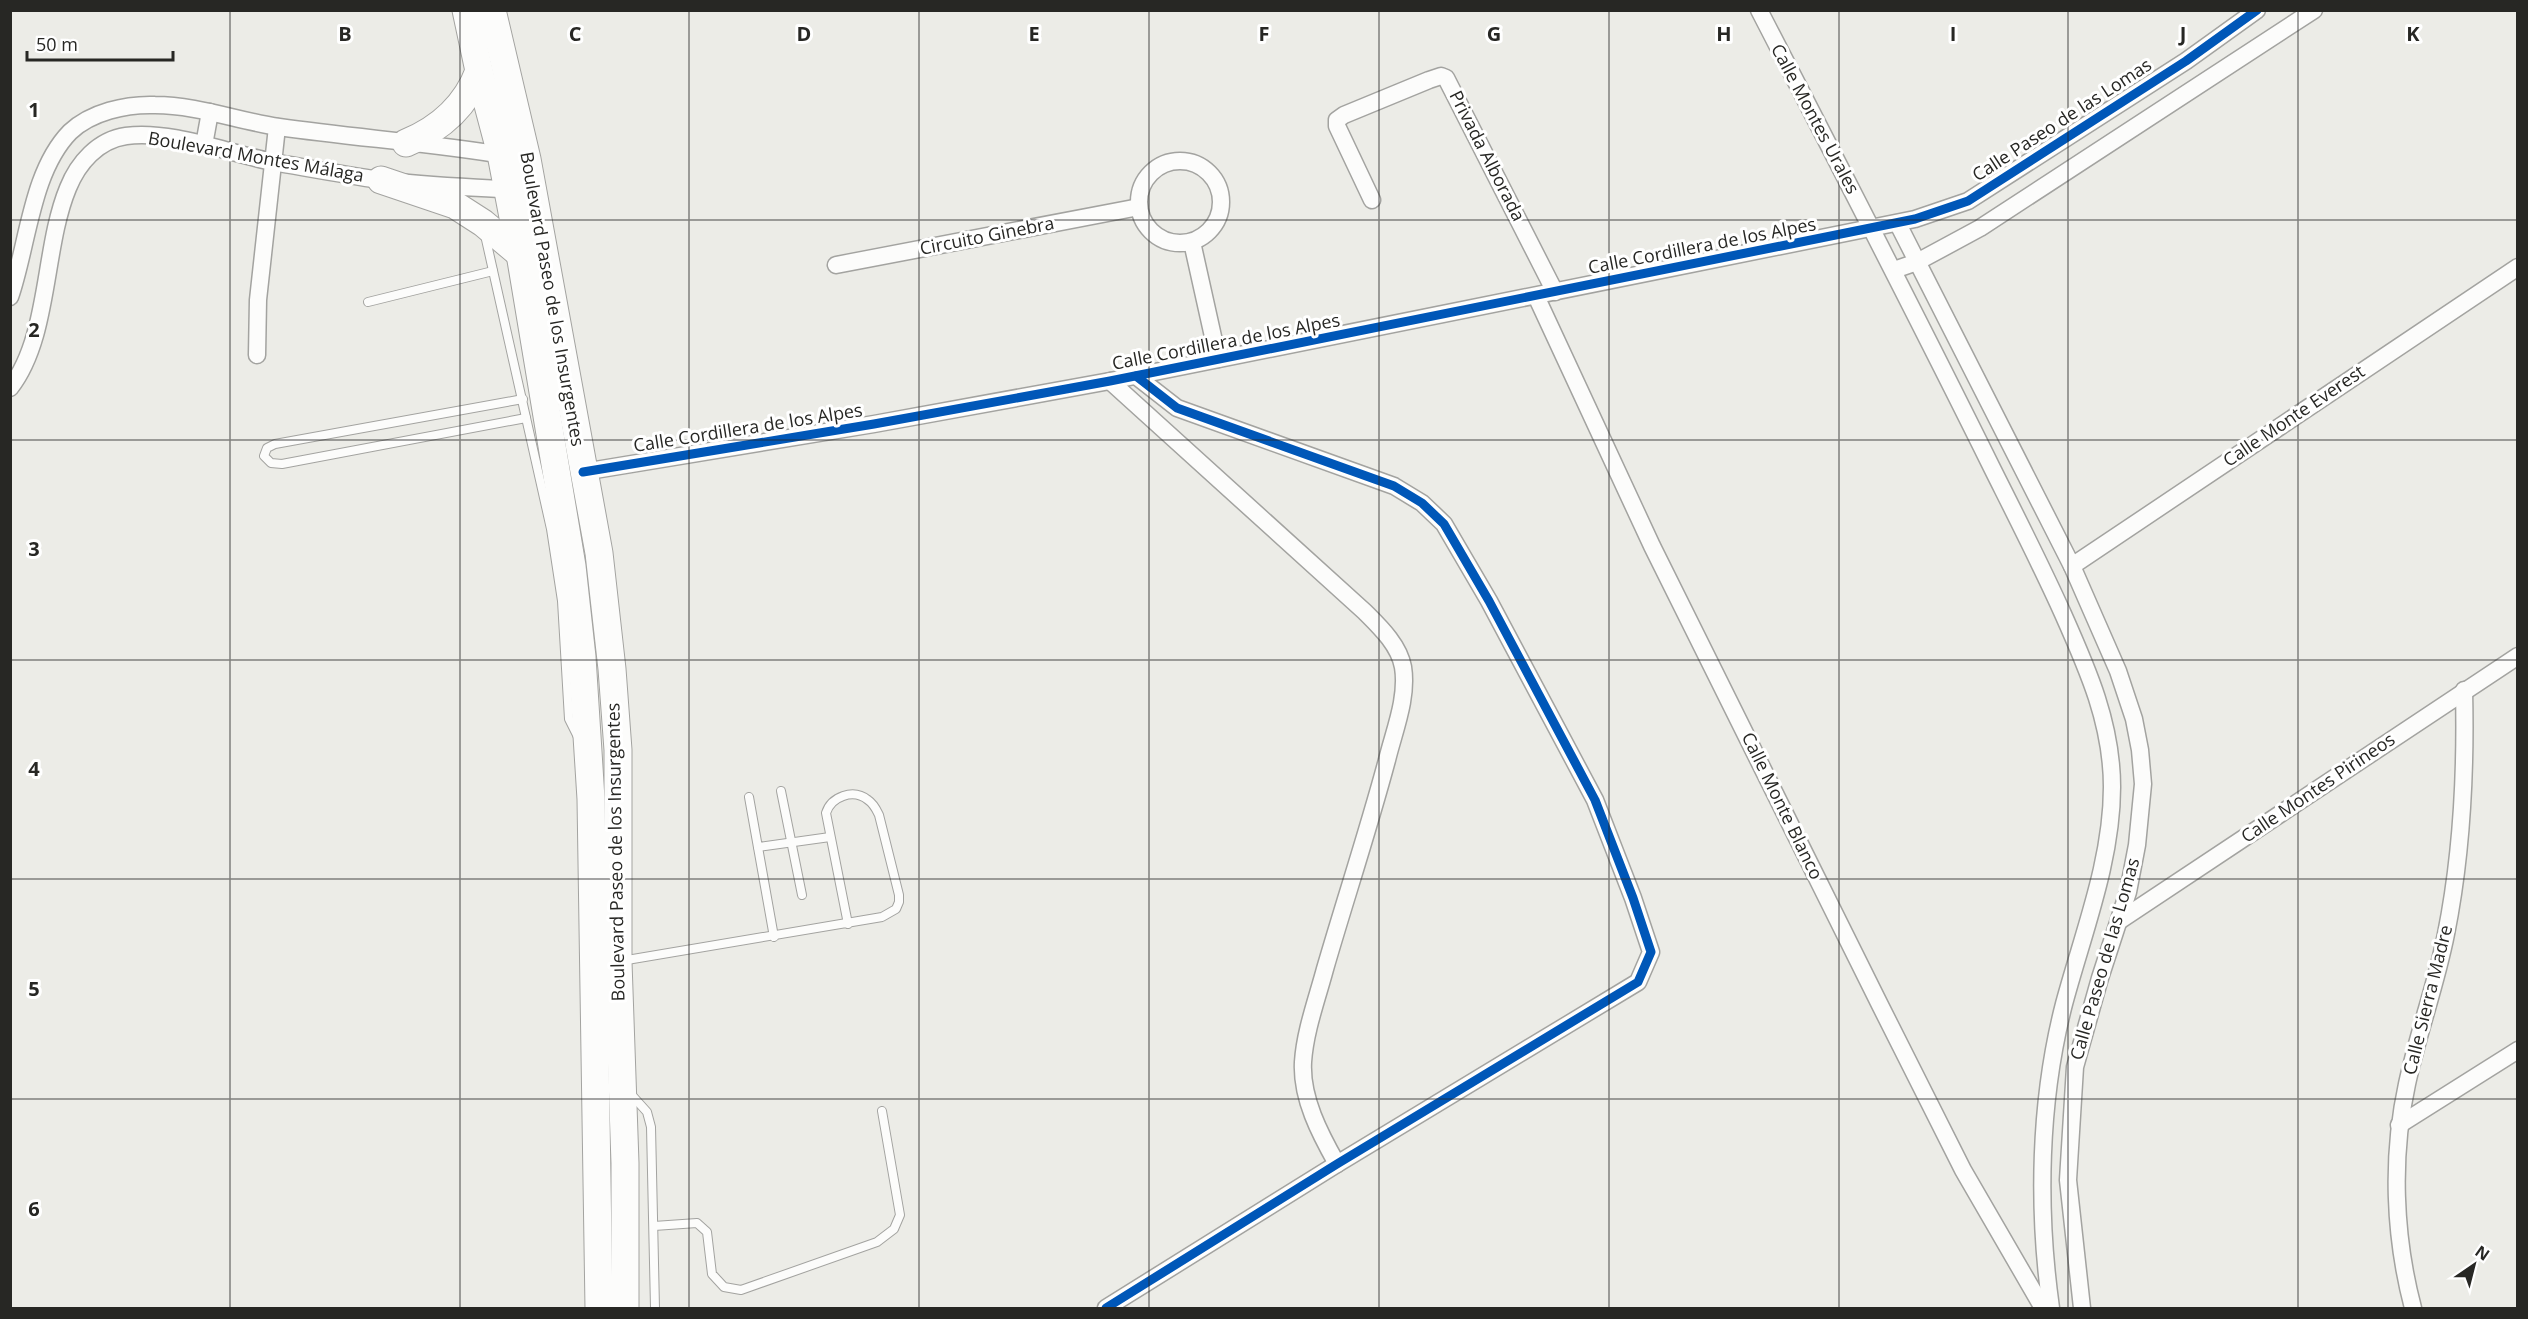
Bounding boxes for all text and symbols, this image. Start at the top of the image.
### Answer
text: B [338,20,352,47]
text: C [569,20,582,47]
text: D [797,20,811,47]
text: E [1028,20,1040,47]
text: F [1259,20,1269,47]
text: G [1487,20,1501,47]
text: H [1716,20,1732,47]
text: I [1950,20,1956,47]
text: J [2178,20,2186,47]
text: K [2406,20,2420,47]
scale bar [27,24,172,62]
text: 50 m [36,32,78,56]
street label: Calle Montes Urales [1766,39,1866,198]
street label: Calle Paseo de las Lomas [1967,52,2156,186]
street label: Privada Alborada [1445,86,1531,225]
text: 1 [28,96,40,123]
street label: Boulevard Montes Málaga [146,125,366,187]
street label: Boulevard Paseo de los Insurgentes [515,150,591,448]
street label: Circuito Ginebra [918,210,1056,260]
street label: Calle Cordillera de los Alpes [1586,211,1818,279]
street label: Calle Cordillera de los Alpes [1110,307,1342,375]
text: 2 [28,316,40,343]
street label: Calle Monte Everest [2218,359,2369,472]
street label: Calle Cordillera de los Alpes [632,397,864,457]
text: 3 [28,535,40,562]
street label: Boulevard Paseo de los Insurgentes [600,702,630,1002]
street label: Calle Montes Pirineos [2236,727,2399,848]
street label: Calle Monte Blanco [1737,728,1829,883]
text: 4 [28,755,40,782]
street label: Calle Paseo de las Lomas [2064,855,2144,1063]
street label: Calle Sierra Madre [2397,922,2457,1077]
text: 5 [28,975,40,1002]
text: 6 [28,1195,40,1222]
north arrow [2444,1235,2504,1295]
text: N [2471,1240,2494,1265]

